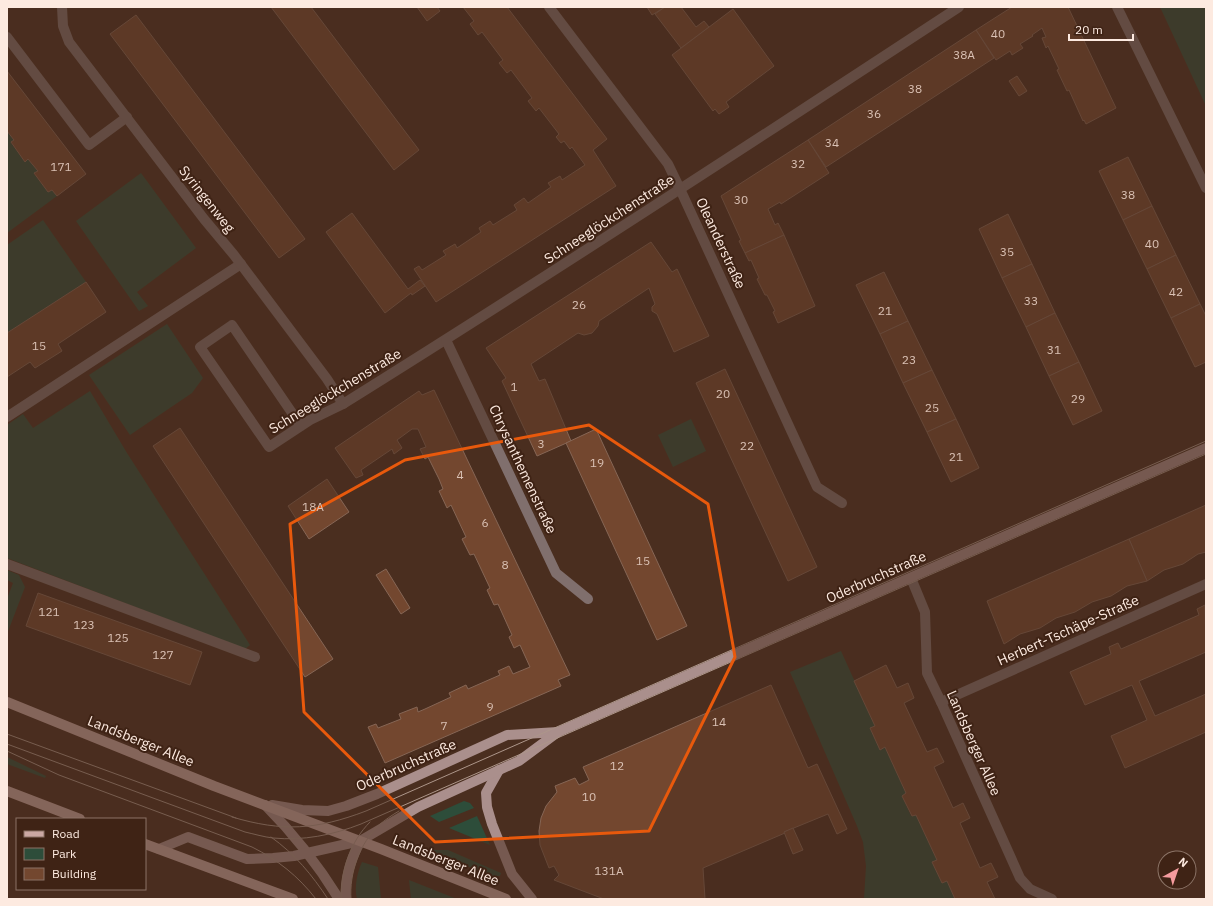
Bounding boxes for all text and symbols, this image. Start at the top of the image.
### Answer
scale bar [1069,16,1133,42]
text: 20 m [1075,22,1103,37]
house number: 40 [991,26,1005,41]
house number: 38A [953,47,975,62]
house number: 38 [908,81,922,96]
house number: 36 [867,106,881,121]
house number: 34 [825,135,839,150]
house number: 32 [791,156,805,171]
house number: 171 [50,159,72,174]
street label: Syringenweg [175,162,239,237]
street label: Schneeglöckchenstraße [541,170,678,268]
house number: 38 [1121,187,1135,202]
house number: 30 [734,192,748,207]
street label: Oleanderstraße [692,195,750,292]
house number: 40 [1145,236,1159,251]
house number: 35 [1000,244,1014,259]
house number: 42 [1169,284,1183,299]
house number: 33 [1024,293,1038,308]
house number: 26 [572,297,586,312]
house number: 21 [878,303,892,318]
house number: 15 [32,338,46,353]
house number: 31 [1047,342,1061,357]
street label: Schneeglöckchenstraße [266,344,405,438]
house number: 23 [902,352,916,367]
house number: 1 [510,379,518,394]
house number: 20 [716,386,730,401]
house number: 29 [1071,391,1085,406]
house number: 25 [925,400,939,415]
street label: Chrysanthemenstraße [485,402,561,537]
house number: 3 [537,436,545,451]
house number: 22 [740,438,754,453]
house number: 21 [949,449,963,464]
house number: 19 [590,455,604,470]
house number: 4 [456,467,464,482]
house number: 18A [302,499,324,514]
house number: 6 [481,515,489,530]
street label: Oderbruchstraße [823,547,929,607]
house number: 15 [636,553,650,568]
house number: 8 [501,557,509,572]
street label: Herbert-Tschäpe-Straße [994,591,1142,669]
house number: 121 [38,604,60,619]
house number: 123 [73,617,95,632]
house number: 125 [107,630,129,645]
house number: 127 [152,647,174,662]
street label: Landsberger Allee [943,688,1005,799]
house number: 9 [486,699,494,714]
street label: Landsberger Allee [85,711,197,771]
house number: 14 [712,714,726,729]
house number: 7 [440,718,448,733]
street label: Oderbruchstraße [353,735,459,795]
house number: 12 [610,758,624,773]
house number: 10 [582,789,596,804]
legend [16,818,146,890]
text: Road [52,826,80,841]
street label: Landsberger Allee [390,830,502,890]
text: Park [52,846,77,861]
north arrow [1157,850,1197,890]
text: N [1176,854,1191,870]
house number: 131A [594,863,624,878]
text: Building [52,866,97,881]

